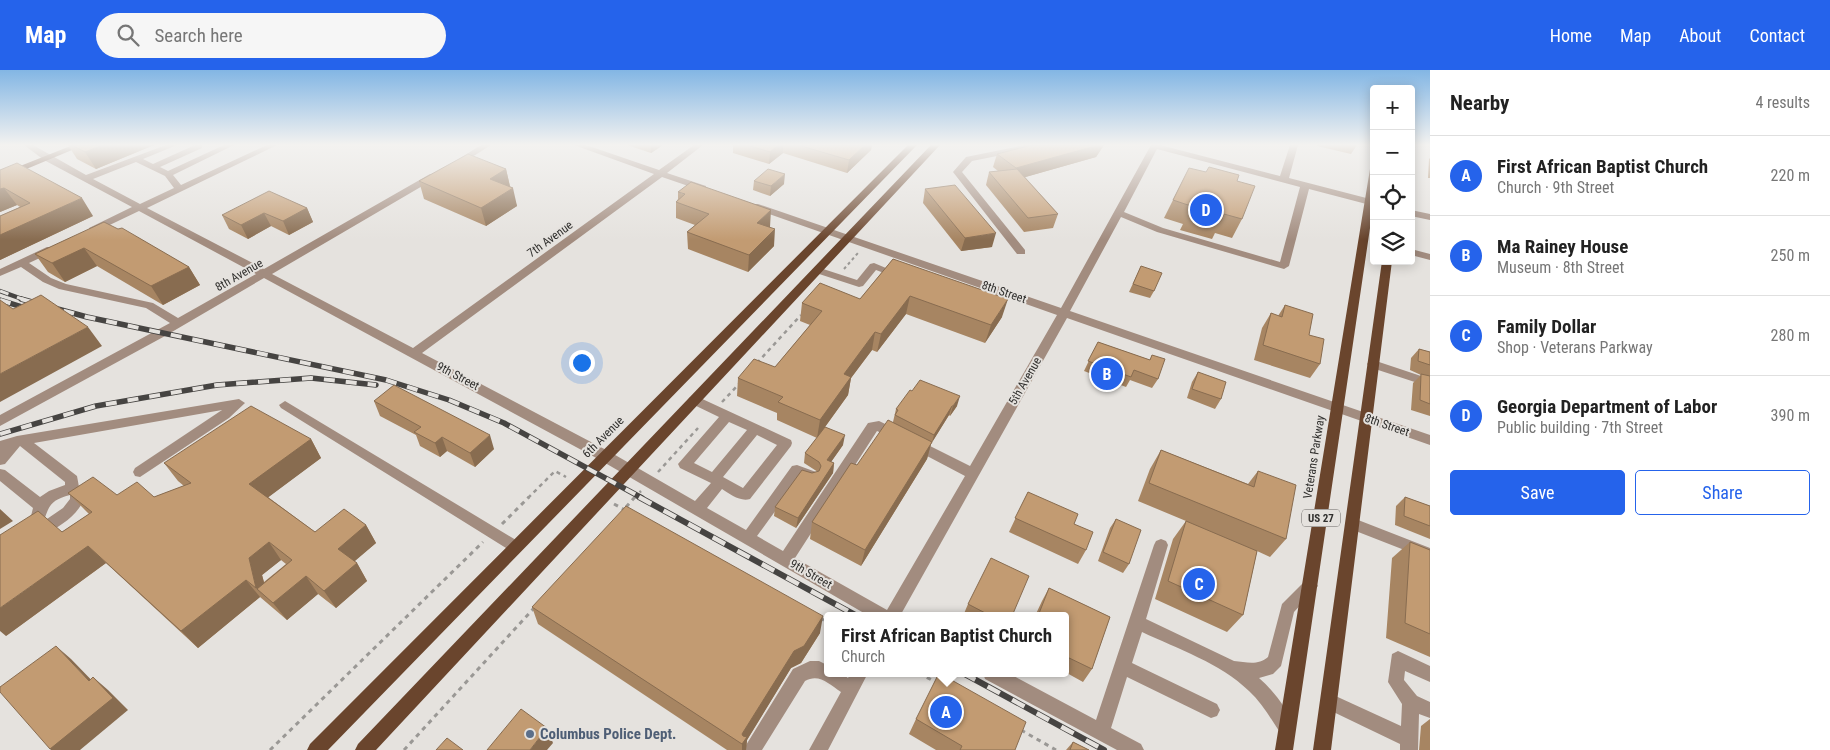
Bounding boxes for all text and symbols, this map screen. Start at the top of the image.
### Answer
search box [96,13,446,58]
text: Map [25,21,66,49]
icon: search [114,21,142,49]
text: Search here [154,24,243,47]
text: Home [1550,25,1592,46]
text: Map [1620,25,1651,46]
text: About [1679,25,1721,46]
text: Contact [1749,25,1805,46]
map controls [1370,85,1415,265]
button: + [1370,85,1415,130]
text: Nearby [1450,91,1509,115]
text: 4 results [1755,93,1810,112]
button: − [1370,130,1415,175]
text: First African Baptist Church [1497,155,1708,178]
text: A [1461,166,1471,185]
text: 220 m [1771,166,1810,185]
button: locate [1370,175,1415,220]
text: Church · 9th Street [1497,178,1614,197]
pin: D [1190,191,1222,229]
street label: 7th Avenue [525,218,576,260]
button: layers [1370,220,1415,265]
text: Ma Rainey House [1497,235,1628,258]
text: B [1462,246,1470,265]
text: 250 m [1771,246,1810,265]
street label: 8th Avenue [213,256,266,294]
text: Museum · 8th Street [1497,258,1624,277]
street label: 8th Street [980,278,1029,306]
text: Family Dollar [1497,315,1596,338]
text: C [1461,326,1471,345]
text: 280 m [1771,326,1810,345]
text: Shop · Veterans Parkway [1497,338,1653,357]
your location [569,350,595,376]
street label: 5th Avenue [1006,354,1044,407]
pin: B [1091,355,1123,393]
street label: 9th Street [434,359,482,393]
text: Georgia Department of Labor [1497,395,1717,418]
text: D [1461,406,1471,425]
text: 390 m [1771,406,1810,425]
street label: 8th Street [1363,411,1412,439]
street label: 6th Avenue [579,413,627,461]
street label: Veterans Parkway [1300,414,1328,500]
text: Public building · 7th Street [1497,418,1663,437]
button: Save [1450,470,1625,515]
button: Share [1635,470,1810,515]
road number: US 27 [1302,509,1340,526]
street label: 9th Street [788,556,835,592]
pin: C [1183,565,1215,603]
popup [824,612,1069,677]
text: First African Baptist Church [841,624,1052,647]
text: Church [841,647,885,666]
pin: A [930,693,962,731]
place label: Columbus Police Dept. [540,725,676,743]
marker: Columbus Police Dept. [524,728,536,740]

